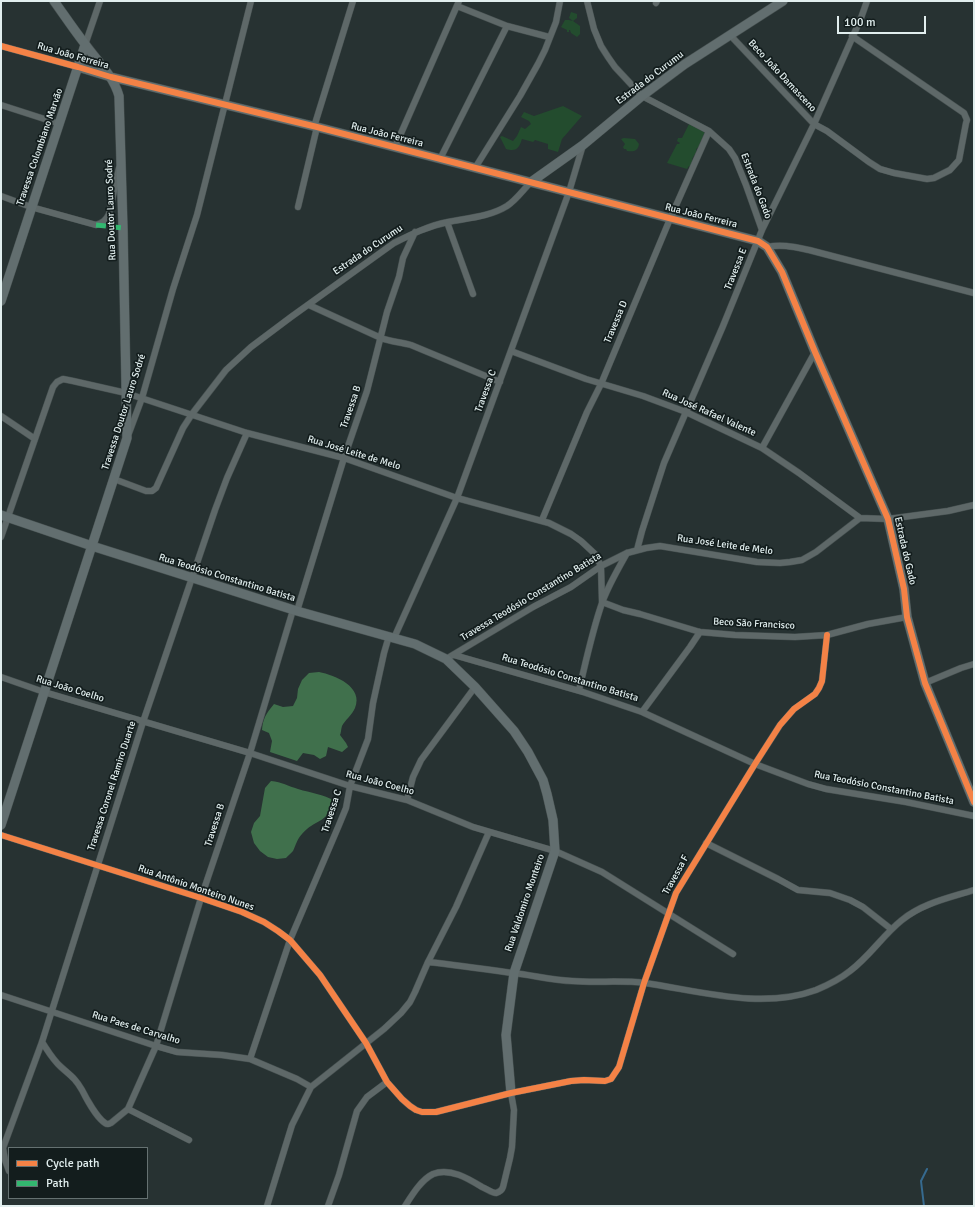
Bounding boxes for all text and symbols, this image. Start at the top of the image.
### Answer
scale bar [839,8,928,34]
text: 100 m [844,15,876,30]
street label: Beco João Damasceno [745,37,819,115]
street label: Rua João Ferreira [36,40,110,72]
street label: Estrada do Curumu [614,49,686,107]
street label: Travessa Colombiano Marvão [14,87,66,207]
street label: Rua João Ferreira [350,120,424,150]
street label: Estrada do Gado [738,151,774,221]
street label: Rua Doutor Lauro Sodré [103,159,119,261]
street label: Rua João Ferreira [664,201,738,231]
street label: Estrada do Curumu [331,222,405,278]
street label: Travessa E [722,246,750,292]
street label: Travessa D [602,299,630,345]
street label: Travessa Doutor Lauro Sodré [100,353,148,471]
street label: Travessa C [473,368,499,414]
street label: Travessa B [338,384,364,430]
street label: Rua José Rafael Valente [660,387,758,439]
street label: Rua José Leite de Melo [306,433,402,473]
street label: Estrada do Gado [891,516,919,586]
street label: Rua José Leite de Melo [676,532,774,558]
street label: Travessa Teodósio Constantino Batista [458,550,604,644]
street label: Rua Teodósio Constantino Batista [157,551,297,605]
street label: Beco São Francisco [713,616,795,632]
street label: Rua Teodósio Constantino Batista [500,651,640,705]
street label: Rua João Coelho [35,673,105,705]
street label: Travessa Coronel Ramiro Duarte [85,720,139,852]
street label: Rua João Coelho [344,768,416,798]
street label: Rua Teodósio Constantino Batista [813,769,955,807]
street label: Travessa C [319,788,345,834]
street label: Travessa B [202,802,228,848]
street label: Rua Valdomiro Monteiro [503,853,547,953]
street label: Travessa F [660,853,692,897]
street label: Rua Antônio Monteiro Nunes [136,862,256,914]
street label: Rua Paes de Carvalho [91,1009,181,1047]
legend [8,1147,148,1199]
text: Cycle path [46,1156,99,1171]
text: Path [46,1176,69,1191]

